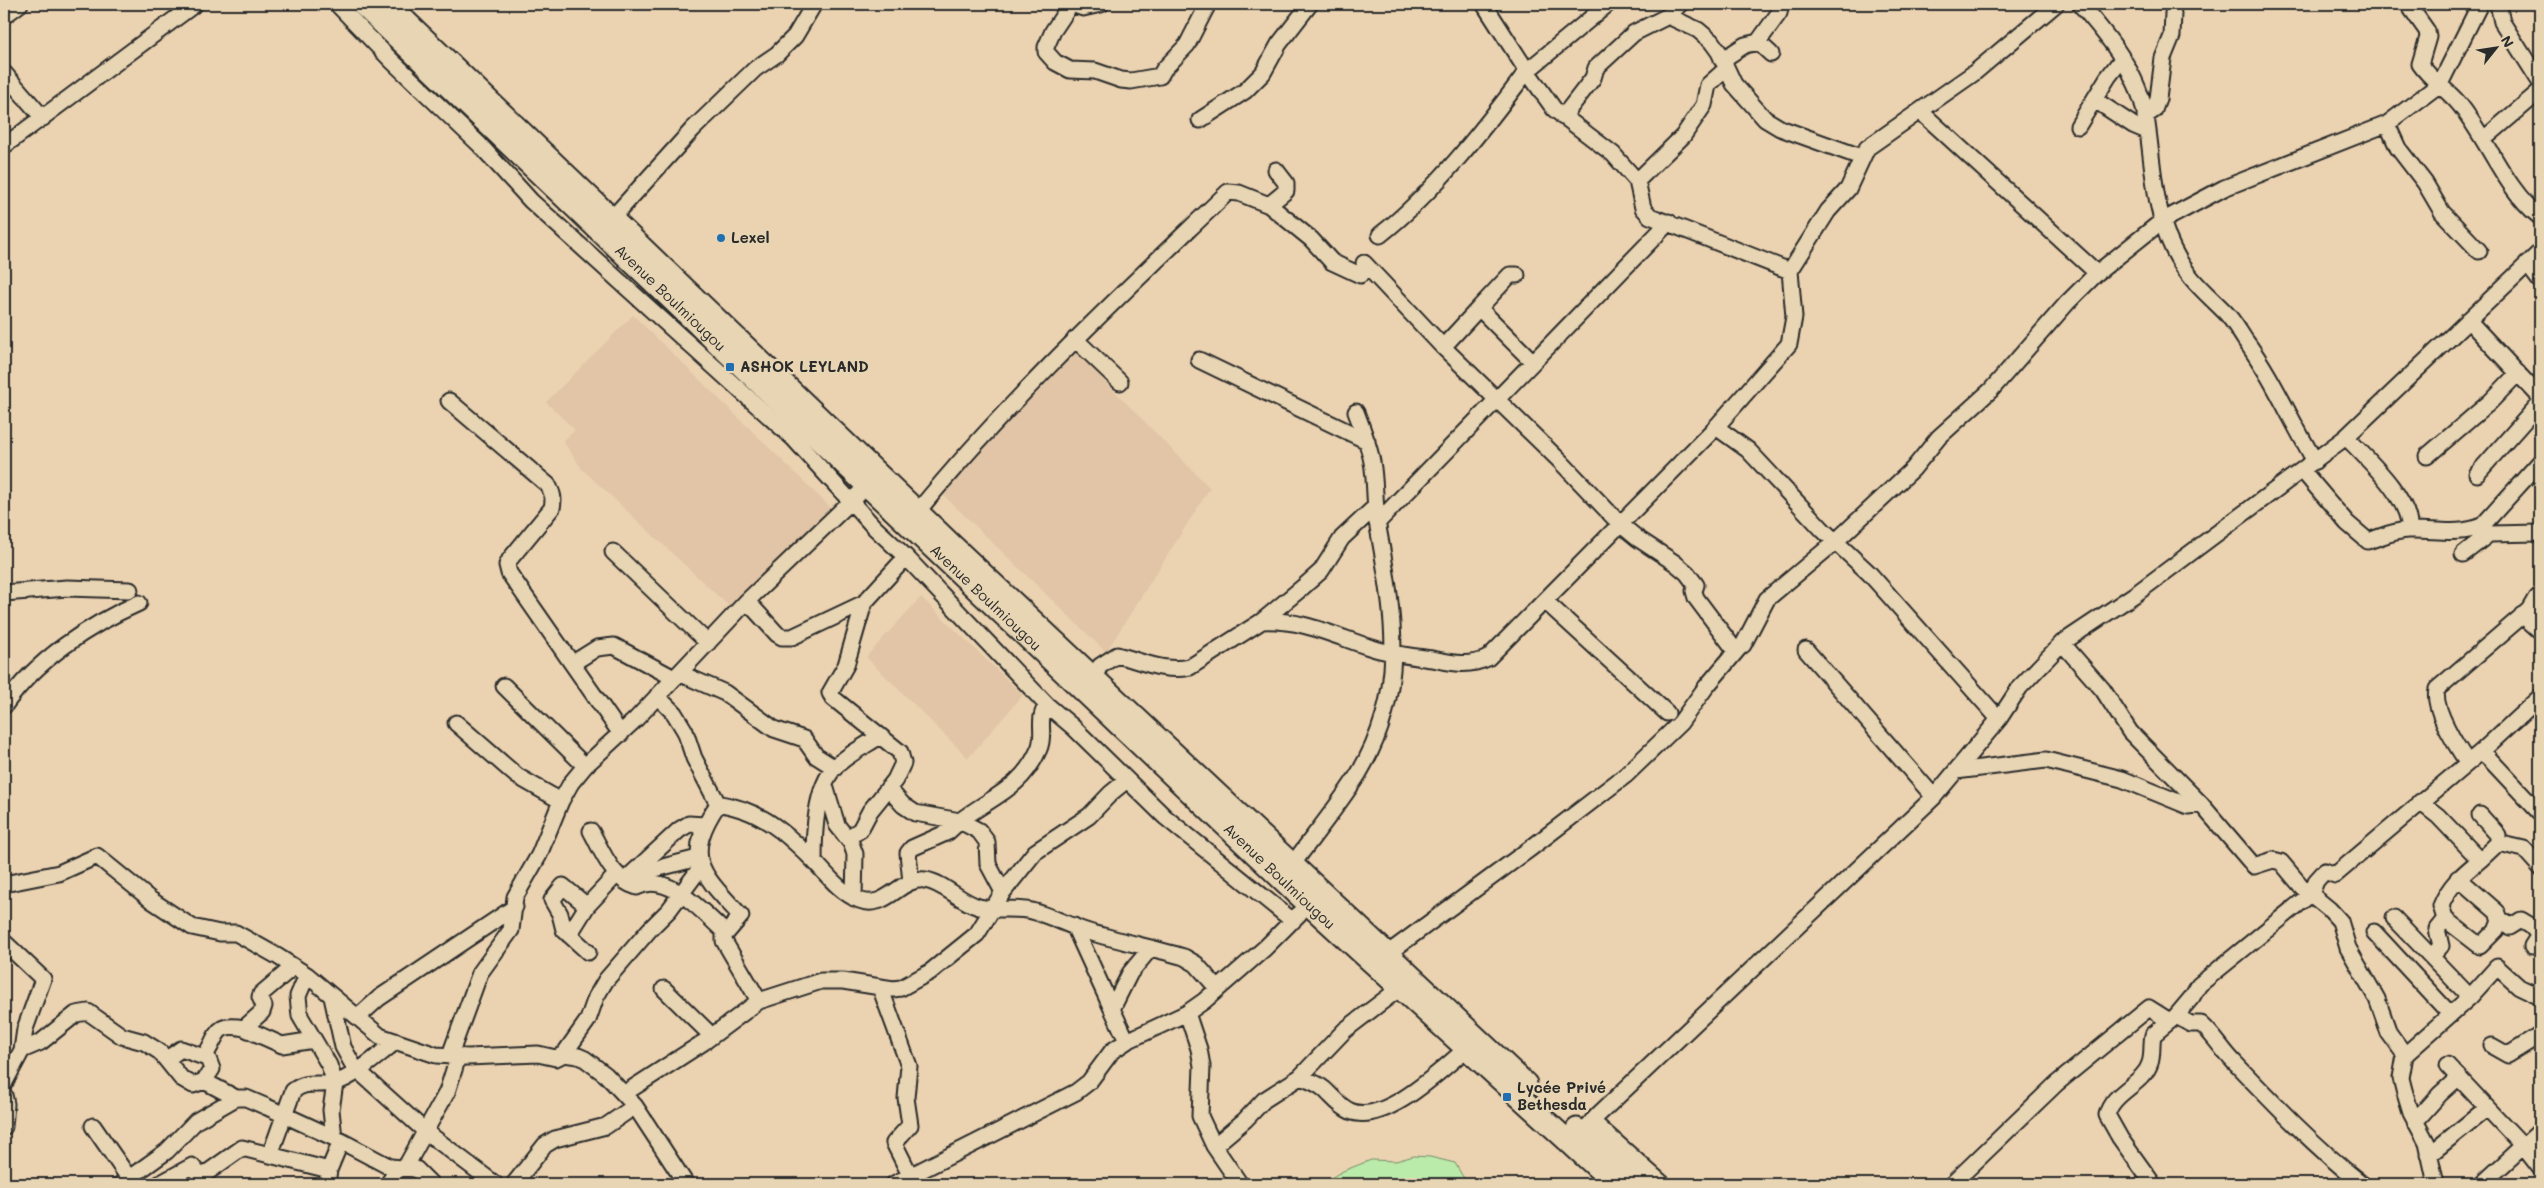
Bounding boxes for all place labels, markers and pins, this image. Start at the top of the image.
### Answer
place label: Lexel [731,227,770,247]
marker: Lexel [715,232,727,244]
place label: ASHOK LEYLAND [740,356,869,376]
marker: ASHOK LEYLAND [724,361,736,373]
place label: Lycée Privé Bethesda [1517,1077,1606,1114]
marker: Lycée Privé Bethesda [1501,1091,1513,1103]

